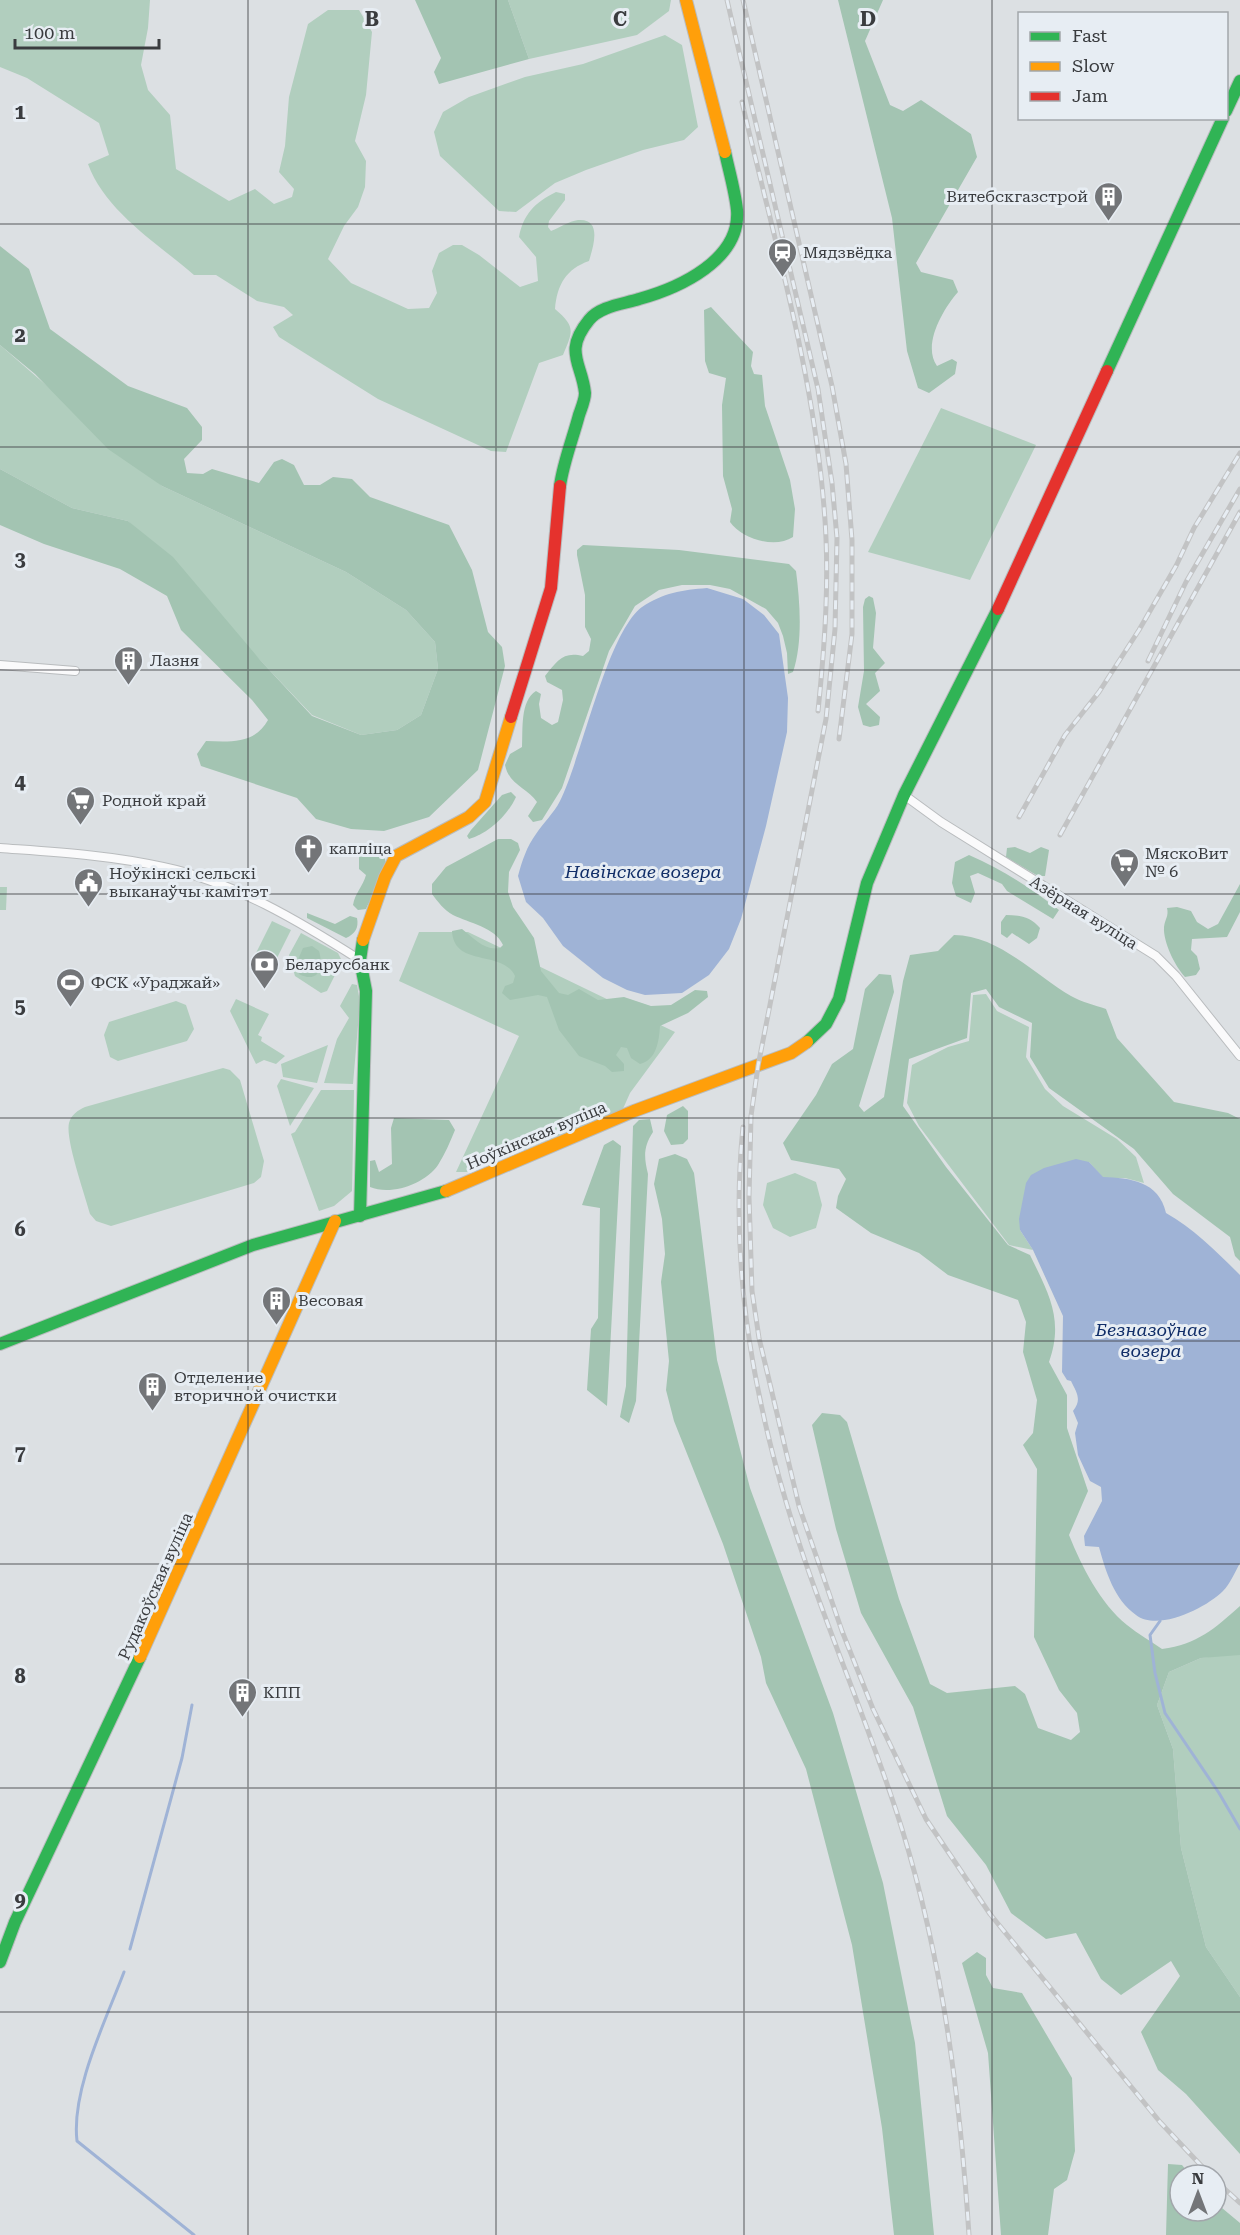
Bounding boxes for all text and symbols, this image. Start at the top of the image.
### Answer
text: B [365,7,379,31]
text: C [613,7,627,31]
text: D [860,7,876,31]
scale bar [15,12,159,50]
legend [1018,12,1228,120]
text: 100 m [24,22,75,43]
text: Fast [1072,25,1107,46]
text: Slow [1072,55,1114,76]
text: Jam [1072,85,1108,106]
text: 1 [14,100,26,124]
building icon: Витебскгазстрой [1093,180,1125,222]
place label: Витебскгазстрой [946,187,1088,206]
station icon: Мядзвёдка [766,236,798,278]
place label: Мядзвёдка [803,243,892,262]
text: 2 [14,323,26,347]
text: 3 [14,547,26,571]
building icon: Лазня [113,644,145,686]
place label: Лазня [150,651,199,670]
text: 4 [14,770,26,794]
supermarket icon: Родной край [65,784,97,826]
place label: Родной край [102,791,207,810]
church icon: капліца [292,832,324,874]
place label: капліца [329,839,392,858]
place label: МяскоВит № 6 [1145,844,1228,881]
supermarket icon: МяскоВит № 6 [1108,846,1140,888]
water label: Навінскае возера [564,861,721,882]
place label: Ноўкінскі сельскі выканаўчы камітэт [109,864,268,901]
public building icon: Ноўкінскі сельскі выканаўчы камітэт [72,866,104,908]
street label: Азёрная вуліца [1026,872,1141,953]
bank icon: Беларусбанк [248,948,280,990]
place label: Беларусбанк [285,955,390,974]
sports icon: ФСК «Ураджай» [54,966,86,1008]
place label: ФСК «Ураджай» [91,973,220,992]
text: 5 [14,994,26,1018]
street label: Ноўкінская вуліца [463,1097,609,1174]
text: 6 [14,1217,26,1241]
building icon: Весовая [261,1284,293,1326]
place label: Весовая [298,1291,363,1310]
water label: Безназоўнае возера [1094,1319,1207,1361]
place label: Отделение вторичной очистки [174,1368,337,1405]
building icon: Отделение вторичной очистки [137,1370,169,1412]
text: 7 [14,1441,26,1465]
street label: Рудакоўская вуліца [114,1509,197,1663]
text: 8 [14,1664,26,1688]
building icon: КПП [226,1676,258,1718]
place label: КПП [263,1683,301,1702]
text: 9 [14,1888,26,1912]
north arrow [1168,2163,1228,2223]
text: N [1192,2169,1204,2188]

